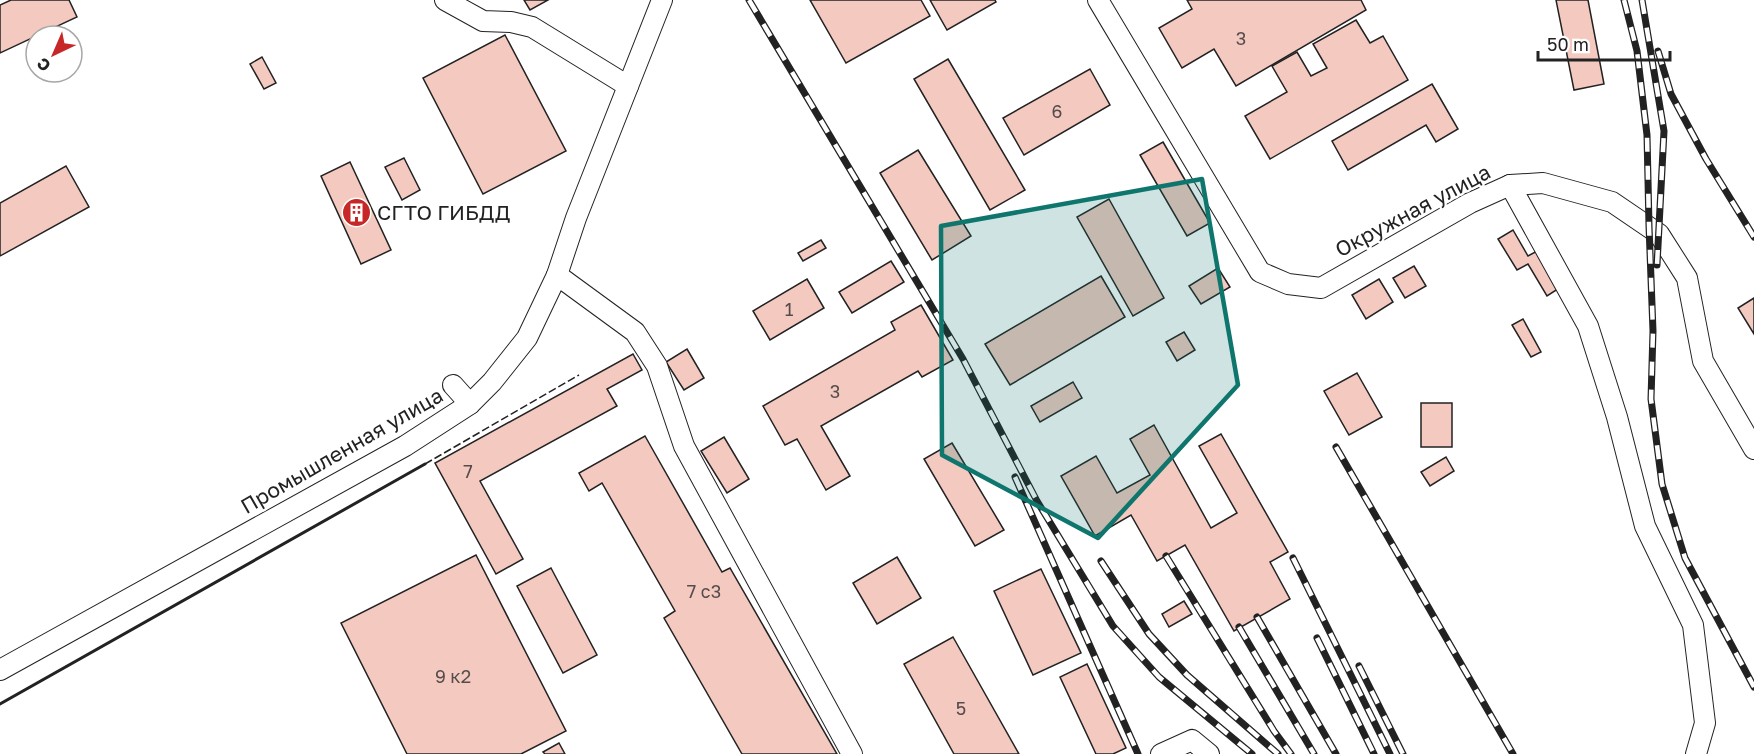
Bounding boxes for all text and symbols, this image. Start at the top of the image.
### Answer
north arrow [24,24,84,84]
scale bar [1538,24,1670,62]
house number: 3 [1236,27,1246,49]
text: 50 m [1547,33,1589,55]
text: С [33,54,55,76]
house number: 6 [1052,100,1062,122]
street label: Окружная улица [1330,158,1495,262]
building icon: СГТО ГИБДД [340,197,372,229]
place label: СГТО ГИБДД [377,199,510,225]
house number: 1 [785,298,794,320]
house number: 3 [830,380,840,402]
street label: Промышленная улица [236,382,447,519]
house number: 7 [463,460,473,482]
house number: 7 с3 [687,580,721,602]
house number: 9 к2 [435,665,471,687]
house number: 5 [956,697,966,719]

